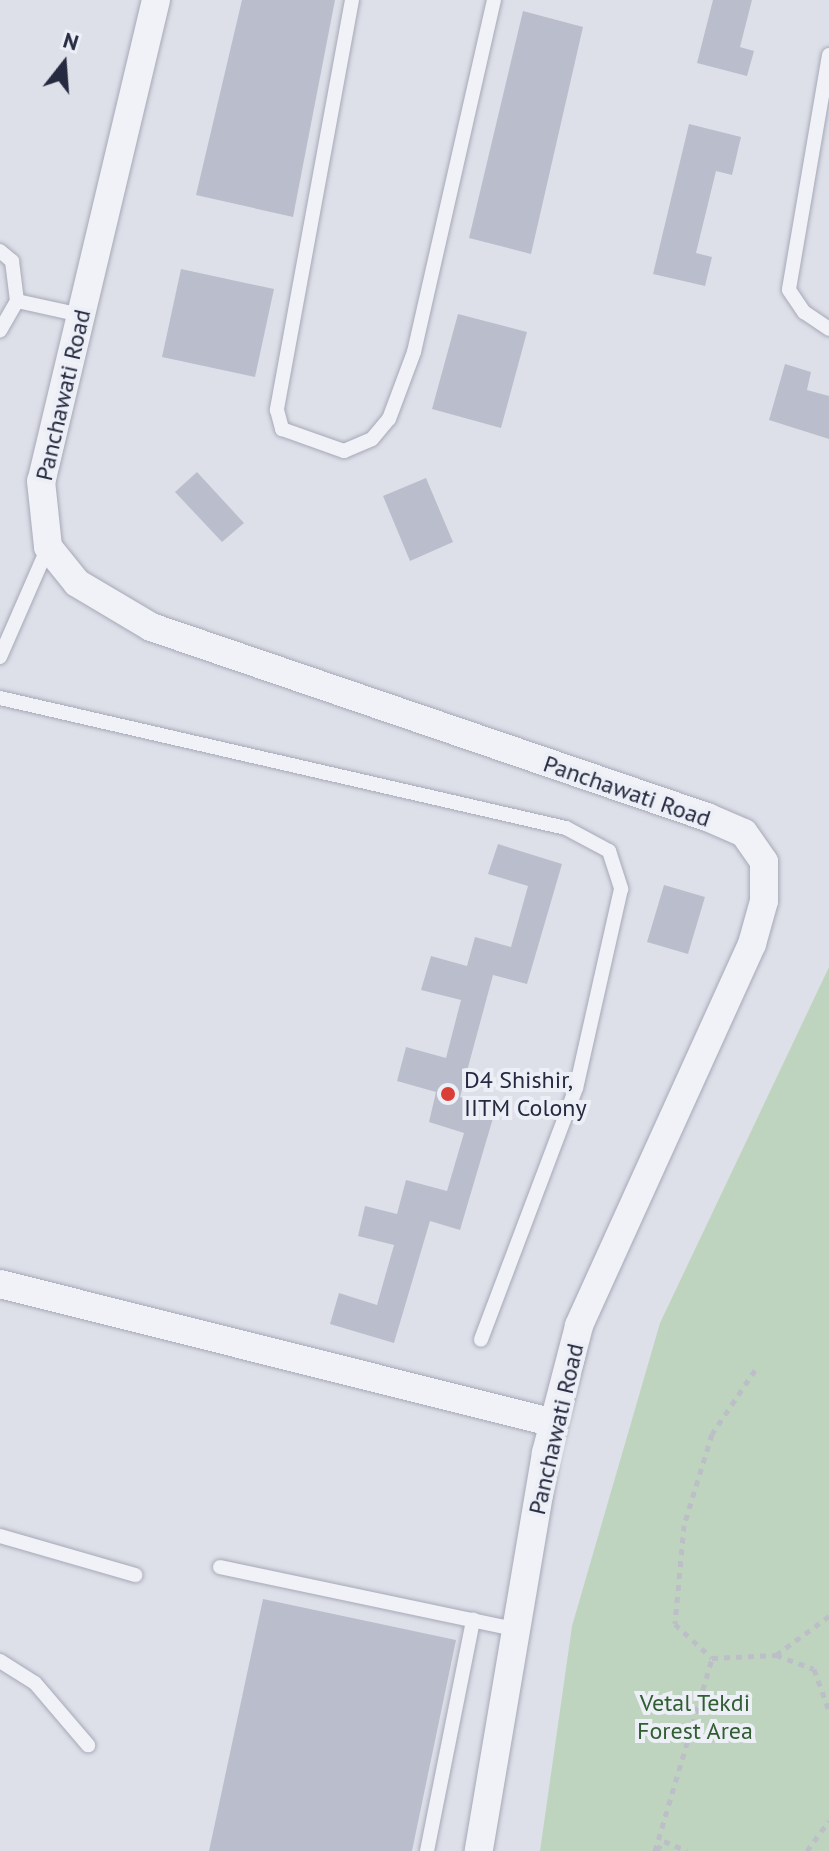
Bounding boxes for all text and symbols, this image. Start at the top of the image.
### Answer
north arrow [24,24,104,104]
text: N [60,26,82,57]
street label: Panchawati Road [29,307,97,483]
street label: Panchawati Road [540,749,714,833]
place label: D4 Shishir, IITM Colony [464,1066,587,1122]
marker: D4 Shishir, IITM Colony [439,1085,457,1103]
street label: Panchawati Road [522,1341,590,1517]
park label: Vetal Tekdi Forest Area [637,1689,753,1745]

